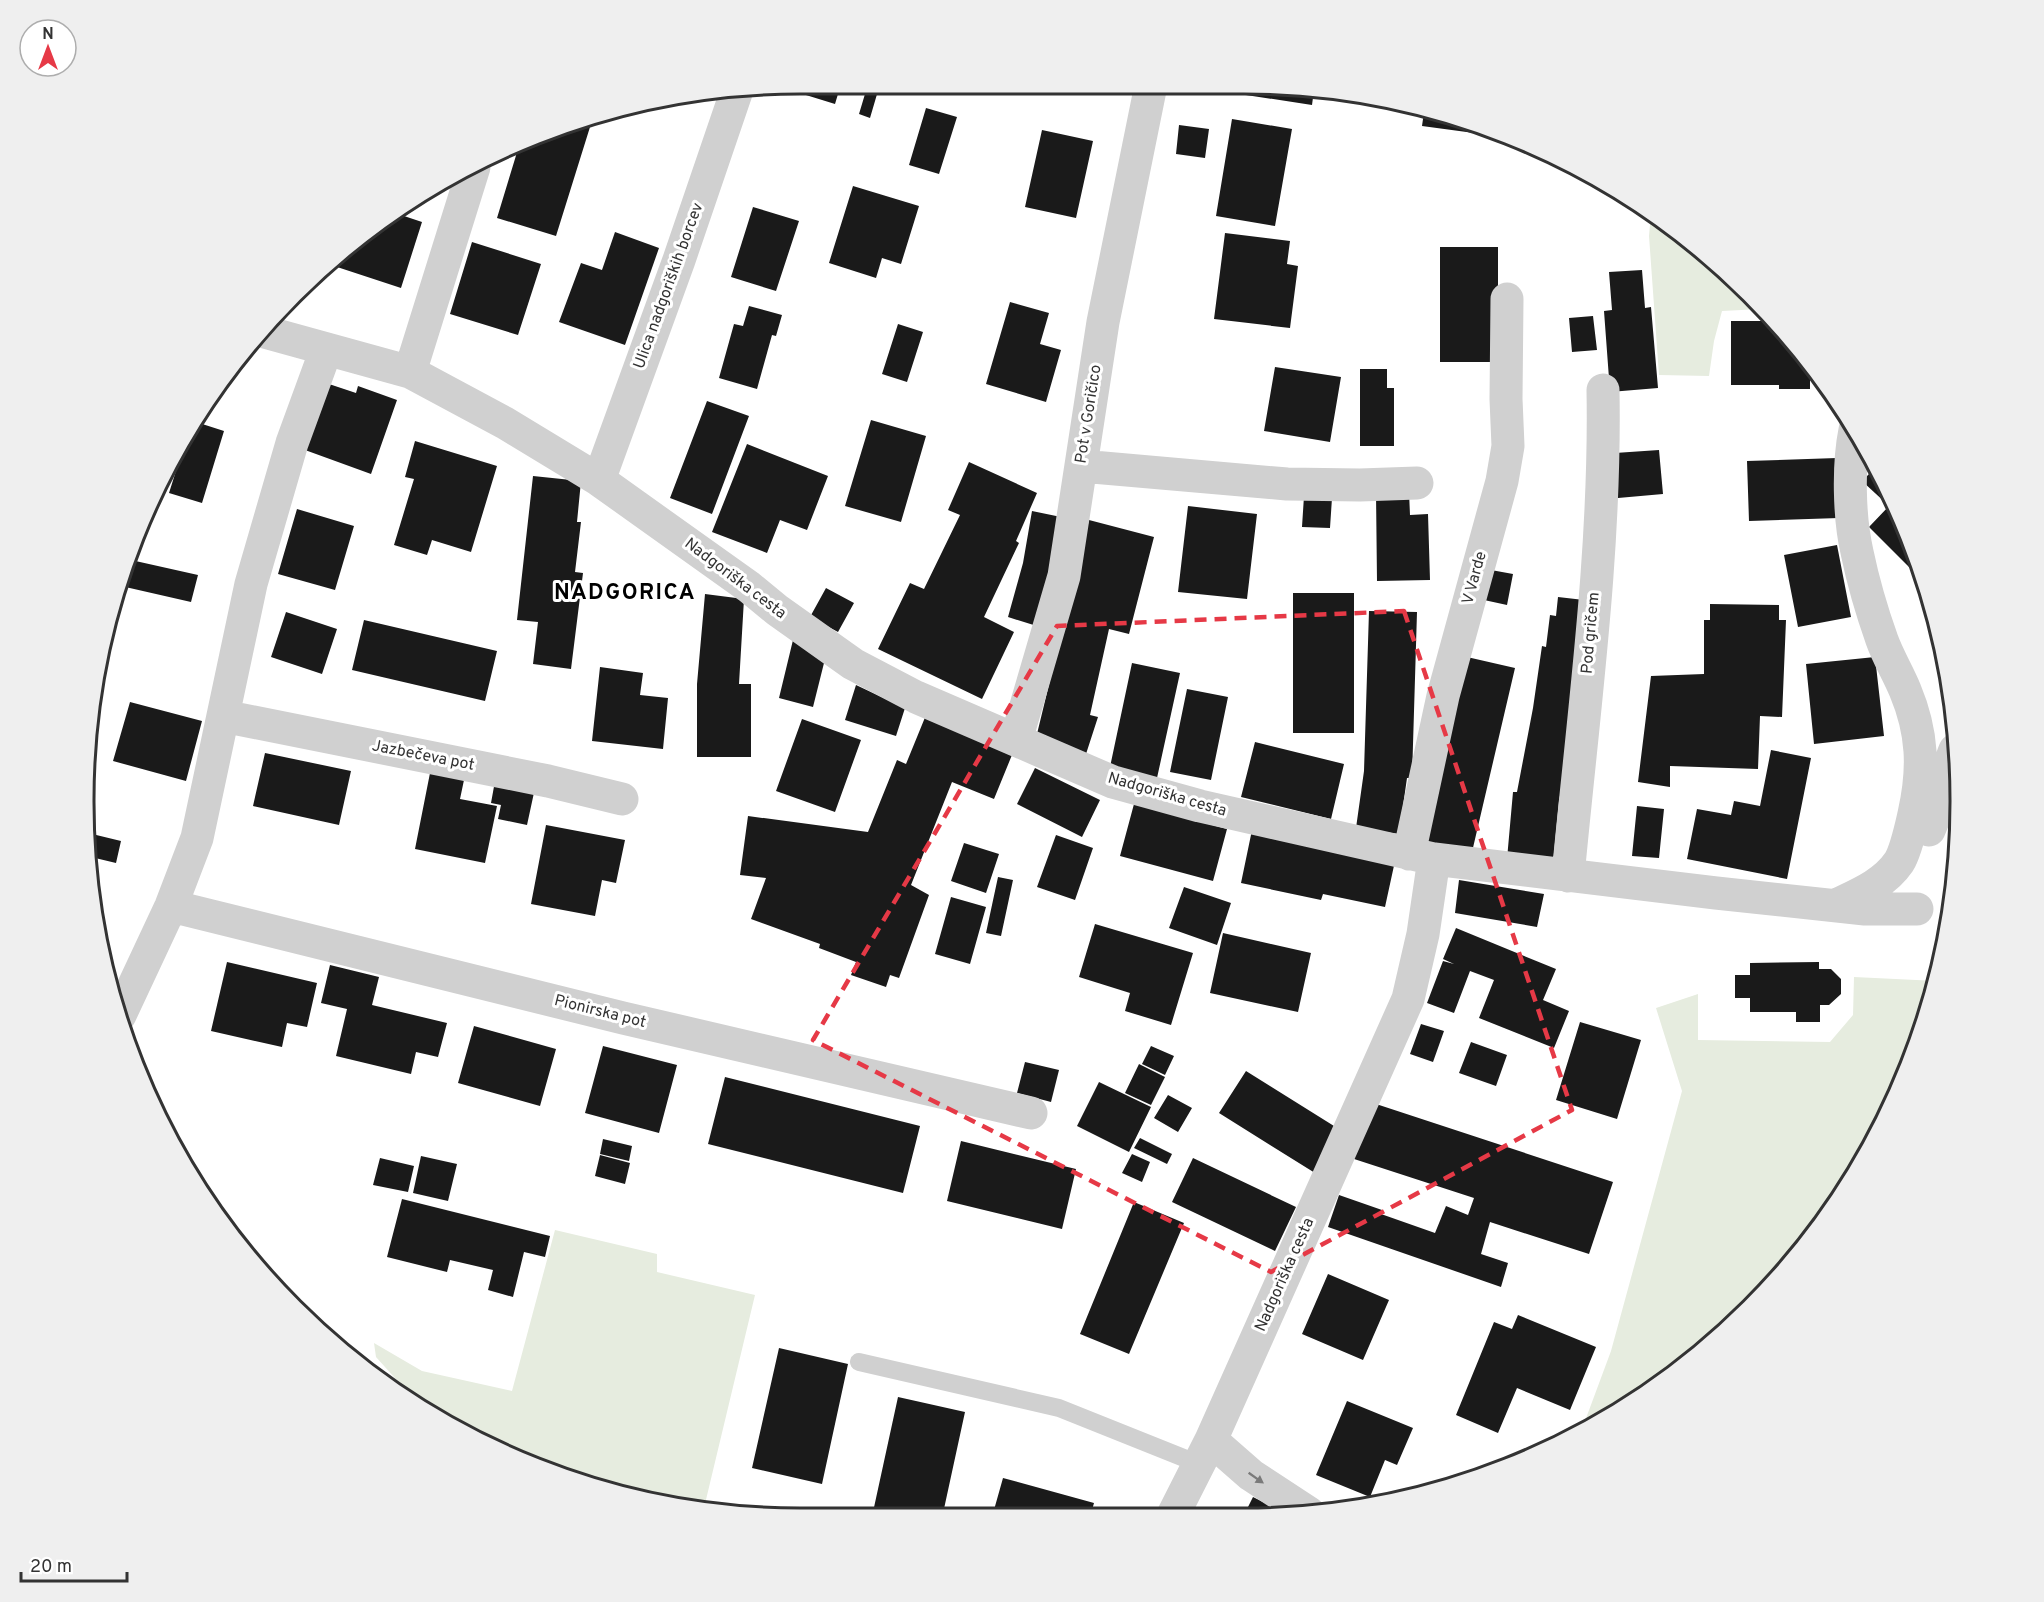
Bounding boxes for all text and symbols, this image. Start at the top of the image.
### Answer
north arrow [18,18,78,78]
text: N [42,25,54,45]
street label: Ulica nadgoriških borcev [630,200,708,372]
street label: Pot v Goričico [1071,363,1107,465]
street label: Nadgoriška cesta [680,534,790,624]
street label: V Varde [1458,549,1492,607]
district label: NADGORICA [554,580,696,607]
street label: Pod gričem [1577,591,1605,675]
street label: Jazbečeva pot [370,736,476,776]
street label: Nadgoriška cesta [1105,769,1229,821]
street label: Pionirska pot [552,991,648,1033]
street label: Nadgoriška cesta [1251,1215,1319,1335]
one-way arrow [1247,1472,1263,1484]
scale bar [21,1545,128,1583]
text: 20 m [30,1556,72,1579]

